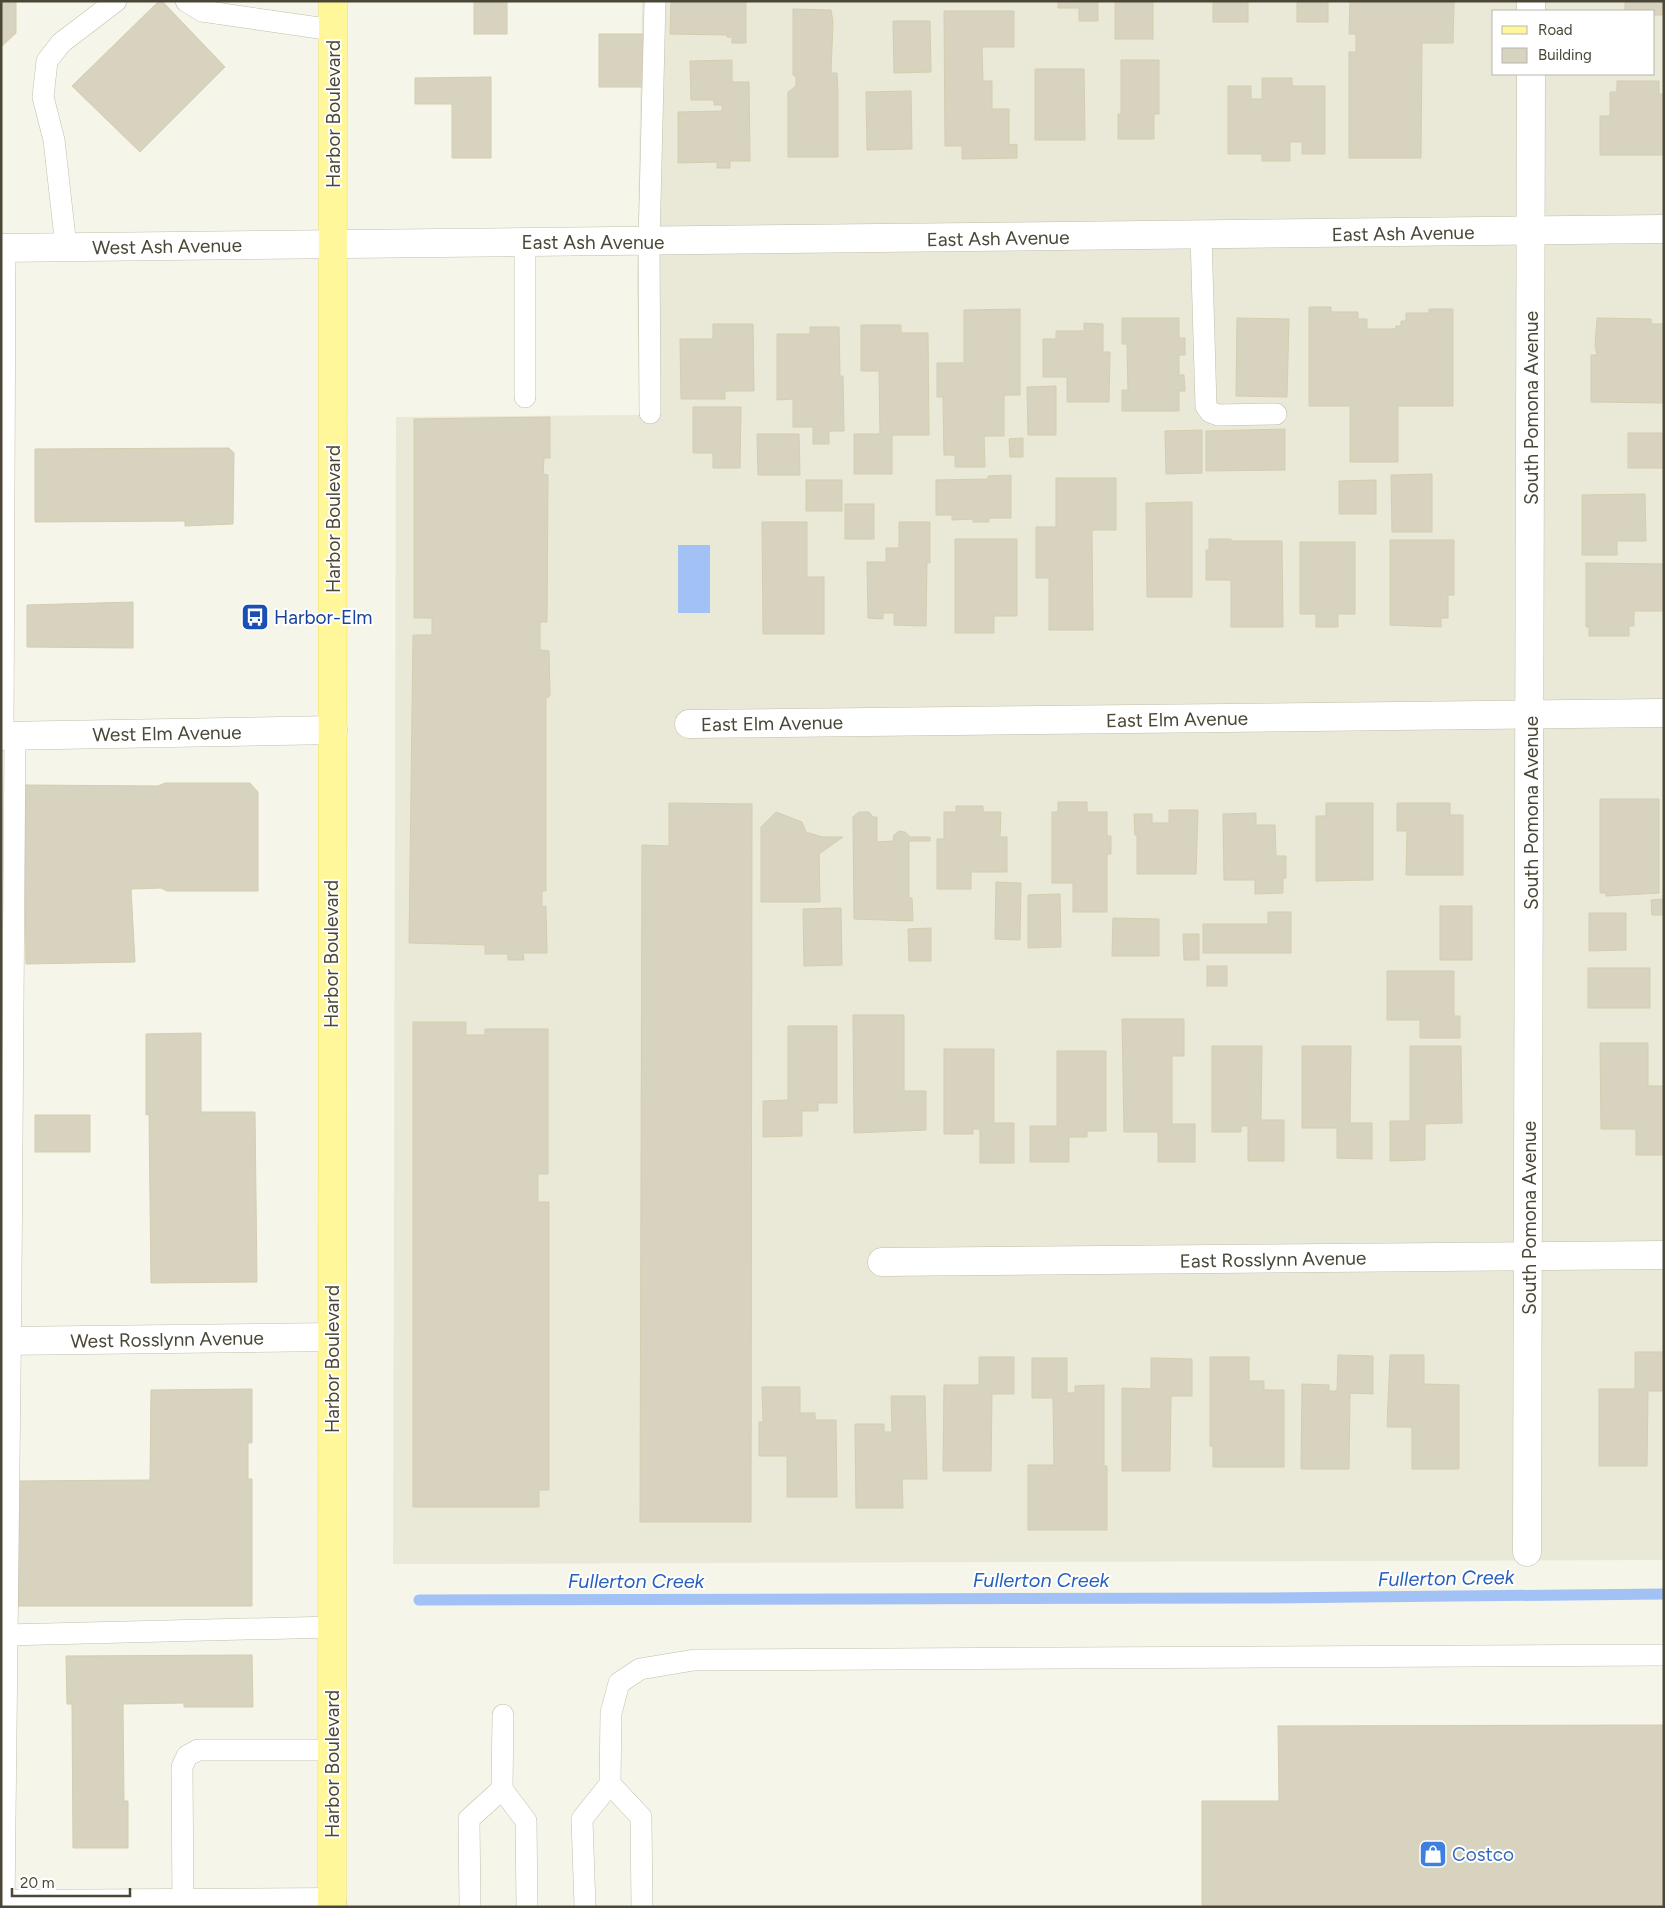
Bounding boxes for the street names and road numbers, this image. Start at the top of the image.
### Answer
street label: Harbor Boulevard [322,40,345,188]
street label: East Ash Avenue [1331,221,1475,246]
street label: East Ash Avenue [926,226,1070,251]
street label: East Ash Avenue [522,231,664,254]
street label: West Ash Avenue [92,234,242,259]
street label: South Pomona Avenue [1520,311,1543,505]
street label: Harbor Boulevard [322,445,345,593]
street label: East Elm Avenue [1106,707,1248,732]
street label: East Elm Avenue [701,711,843,736]
street label: South Pomona Avenue [1520,716,1543,910]
street label: West Elm Avenue [92,721,242,746]
street label: Harbor Boulevard [320,880,343,1028]
street label: South Pomona Avenue [1518,1121,1541,1315]
street label: East Rosslynn Avenue [1180,1246,1366,1273]
street label: Harbor Boulevard [321,1285,344,1433]
street label: West Rosslynn Avenue [70,1326,264,1353]
street label: Harbor Boulevard [321,1690,344,1838]

